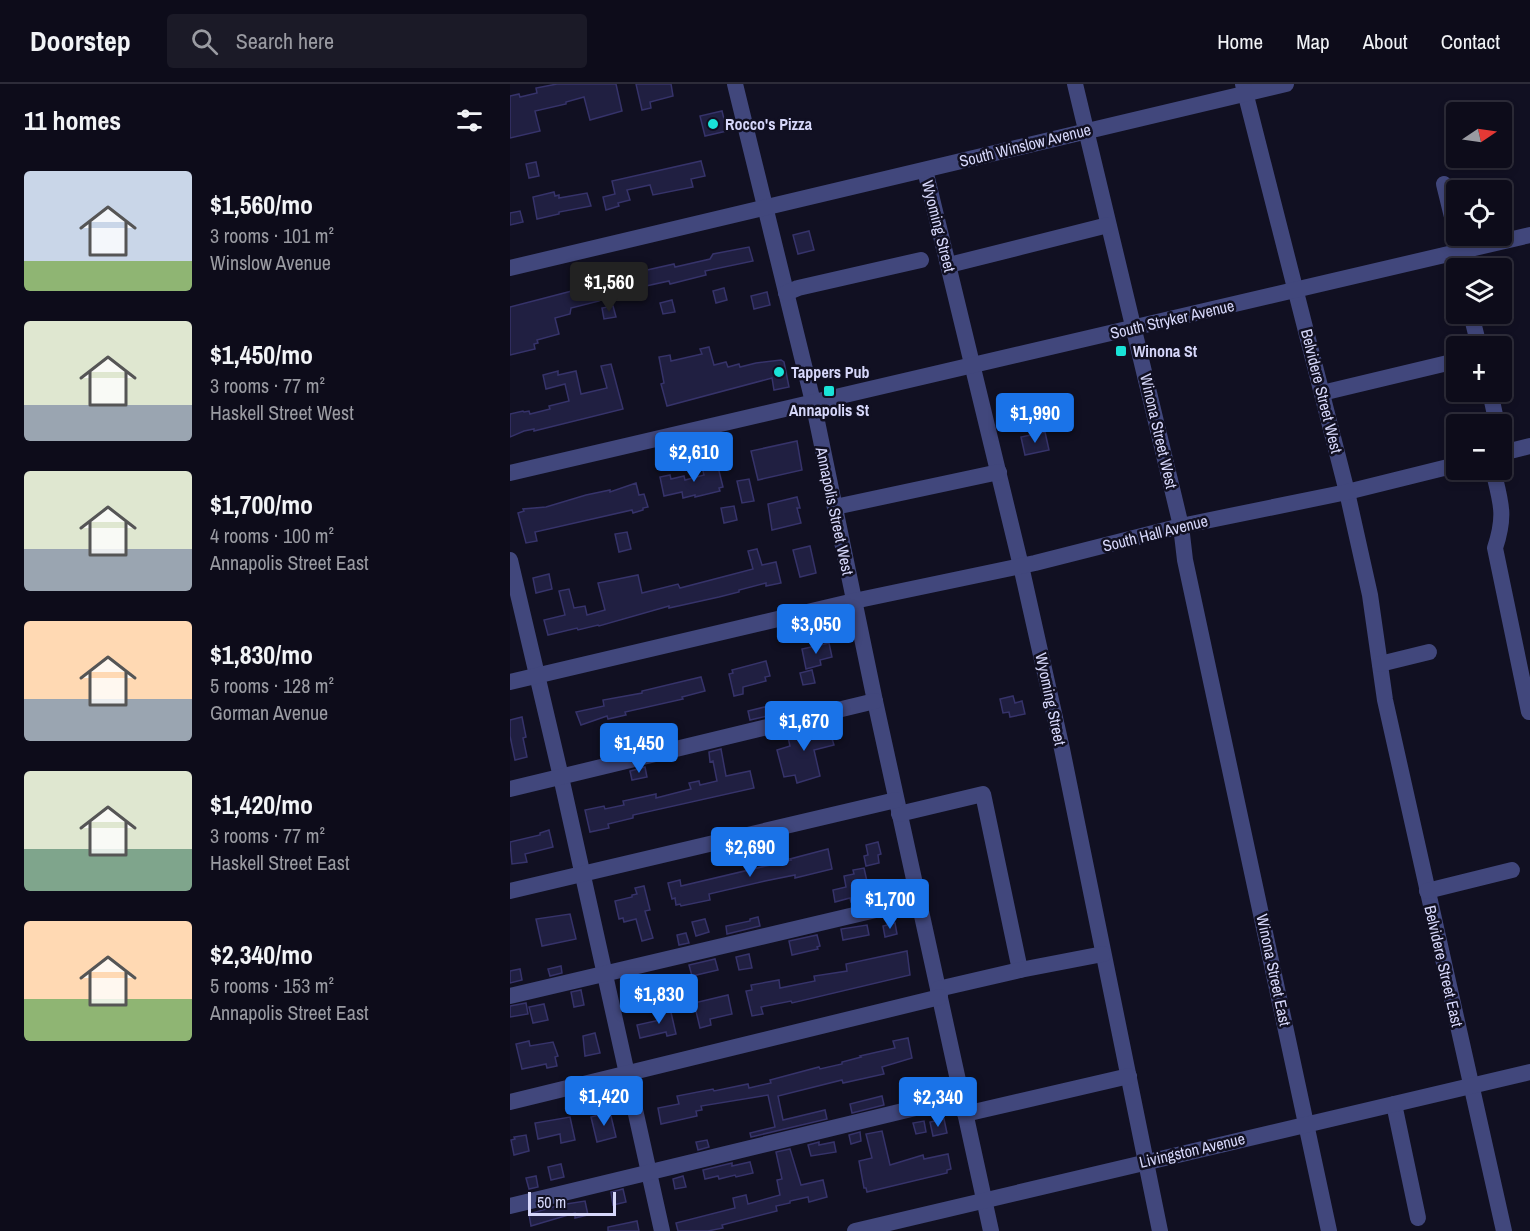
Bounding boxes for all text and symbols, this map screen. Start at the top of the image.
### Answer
search box [167,14,587,68]
text: Doorstep [30,22,131,60]
icon: search [188,25,221,58]
text: Search here [236,26,334,56]
text: Home [1217,27,1263,56]
text: Map [1296,27,1330,56]
text: About [1363,27,1408,56]
text: Contact [1441,27,1500,56]
north arrow [1446,102,1512,168]
map controls [1446,102,1512,480]
text: 11 homes [24,103,121,138]
icon: filters [453,104,486,137]
place label: Rocco's Pizza [725,113,813,135]
marker: Rocco's Pizza [706,117,720,131]
street label: South Winslow Avenue [957,118,1093,172]
street label: Wyoming Street [917,178,961,275]
button: locate [1446,180,1512,246]
text: $1,560/mo [210,187,313,222]
icon: home [72,195,144,267]
text: 3 rooms · 101 m² [210,222,334,249]
text: Winslow Avenue [210,249,331,276]
button: layers [1446,258,1512,324]
pin: $1,560 [560,262,658,313]
text: $1,560 [584,268,634,295]
street label: South Stryker Avenue [1108,294,1236,344]
street label: Belvidere Street West [1296,327,1348,456]
button: + [1446,336,1512,402]
text: $1,450/mo [210,337,313,372]
place label: Winona St [1133,340,1198,362]
marker: Winona St [1114,344,1128,358]
icon: home [72,345,144,417]
place label: Tappers Pub [791,361,870,383]
marker: Tappers Pub [772,365,786,379]
street label: Winona Street West [1135,371,1183,491]
text: 3 rooms · 77 m² [210,372,325,399]
marker: Annapolis St [822,384,836,398]
pin: $1,990 [986,393,1084,444]
text: Haskell Street West [210,399,354,426]
place label: Annapolis St [789,399,870,421]
text: $1,990 [1010,399,1060,426]
button: − [1446,414,1512,480]
pin: $2,610 [645,432,743,483]
text: $2,610 [669,438,719,465]
street label: Annapolis Street West [810,444,859,577]
text: $1,700/mo [210,487,313,522]
icon: home [72,495,144,567]
street label: South Hall Avenue [1100,509,1210,557]
text: 4 rooms · 100 m² [210,522,334,549]
text: Annapolis Street East [210,549,369,576]
pin: $3,050 [767,604,865,655]
text: $3,050 [791,610,841,637]
text: $1,830/mo [210,637,313,672]
icon: home [72,645,144,717]
street label: Wyoming Street [1030,651,1072,748]
text: 5 rooms · 128 m² [210,672,334,699]
text: Gorman Avenue [210,699,328,726]
pin: $1,670 [755,701,853,752]
text: $1,670 [779,707,829,734]
pin: $1,450 [590,723,688,774]
text: $1,450 [614,729,664,756]
text: $1,420/mo [210,787,313,822]
icon: home [72,795,144,867]
text: 3 rooms · 77 m² [210,822,325,849]
pin: $2,690 [701,827,799,878]
text: $2,690 [725,833,775,860]
text: Haskell Street East [210,849,349,876]
pin: $1,700 [841,879,939,930]
text: $1,700 [865,885,915,912]
street label: Belvidere Street East [1419,903,1469,1029]
street label: Winona Street East [1251,912,1297,1028]
text: $2,340/mo [210,937,313,972]
icon: home [72,945,144,1017]
text: 5 rooms · 153 m² [210,972,334,999]
pin: $1,830 [610,974,708,1025]
text: $1,830 [634,980,684,1007]
text: Annapolis Street East [210,999,369,1026]
pin: $1,420 [555,1076,653,1127]
pin: $2,340 [889,1077,987,1128]
text: $1,420 [579,1082,629,1109]
text: $2,340 [913,1083,963,1110]
street label: Livingston Avenue [1137,1127,1247,1173]
scale bar [528,1189,616,1216]
text: 50 m [537,1191,566,1213]

